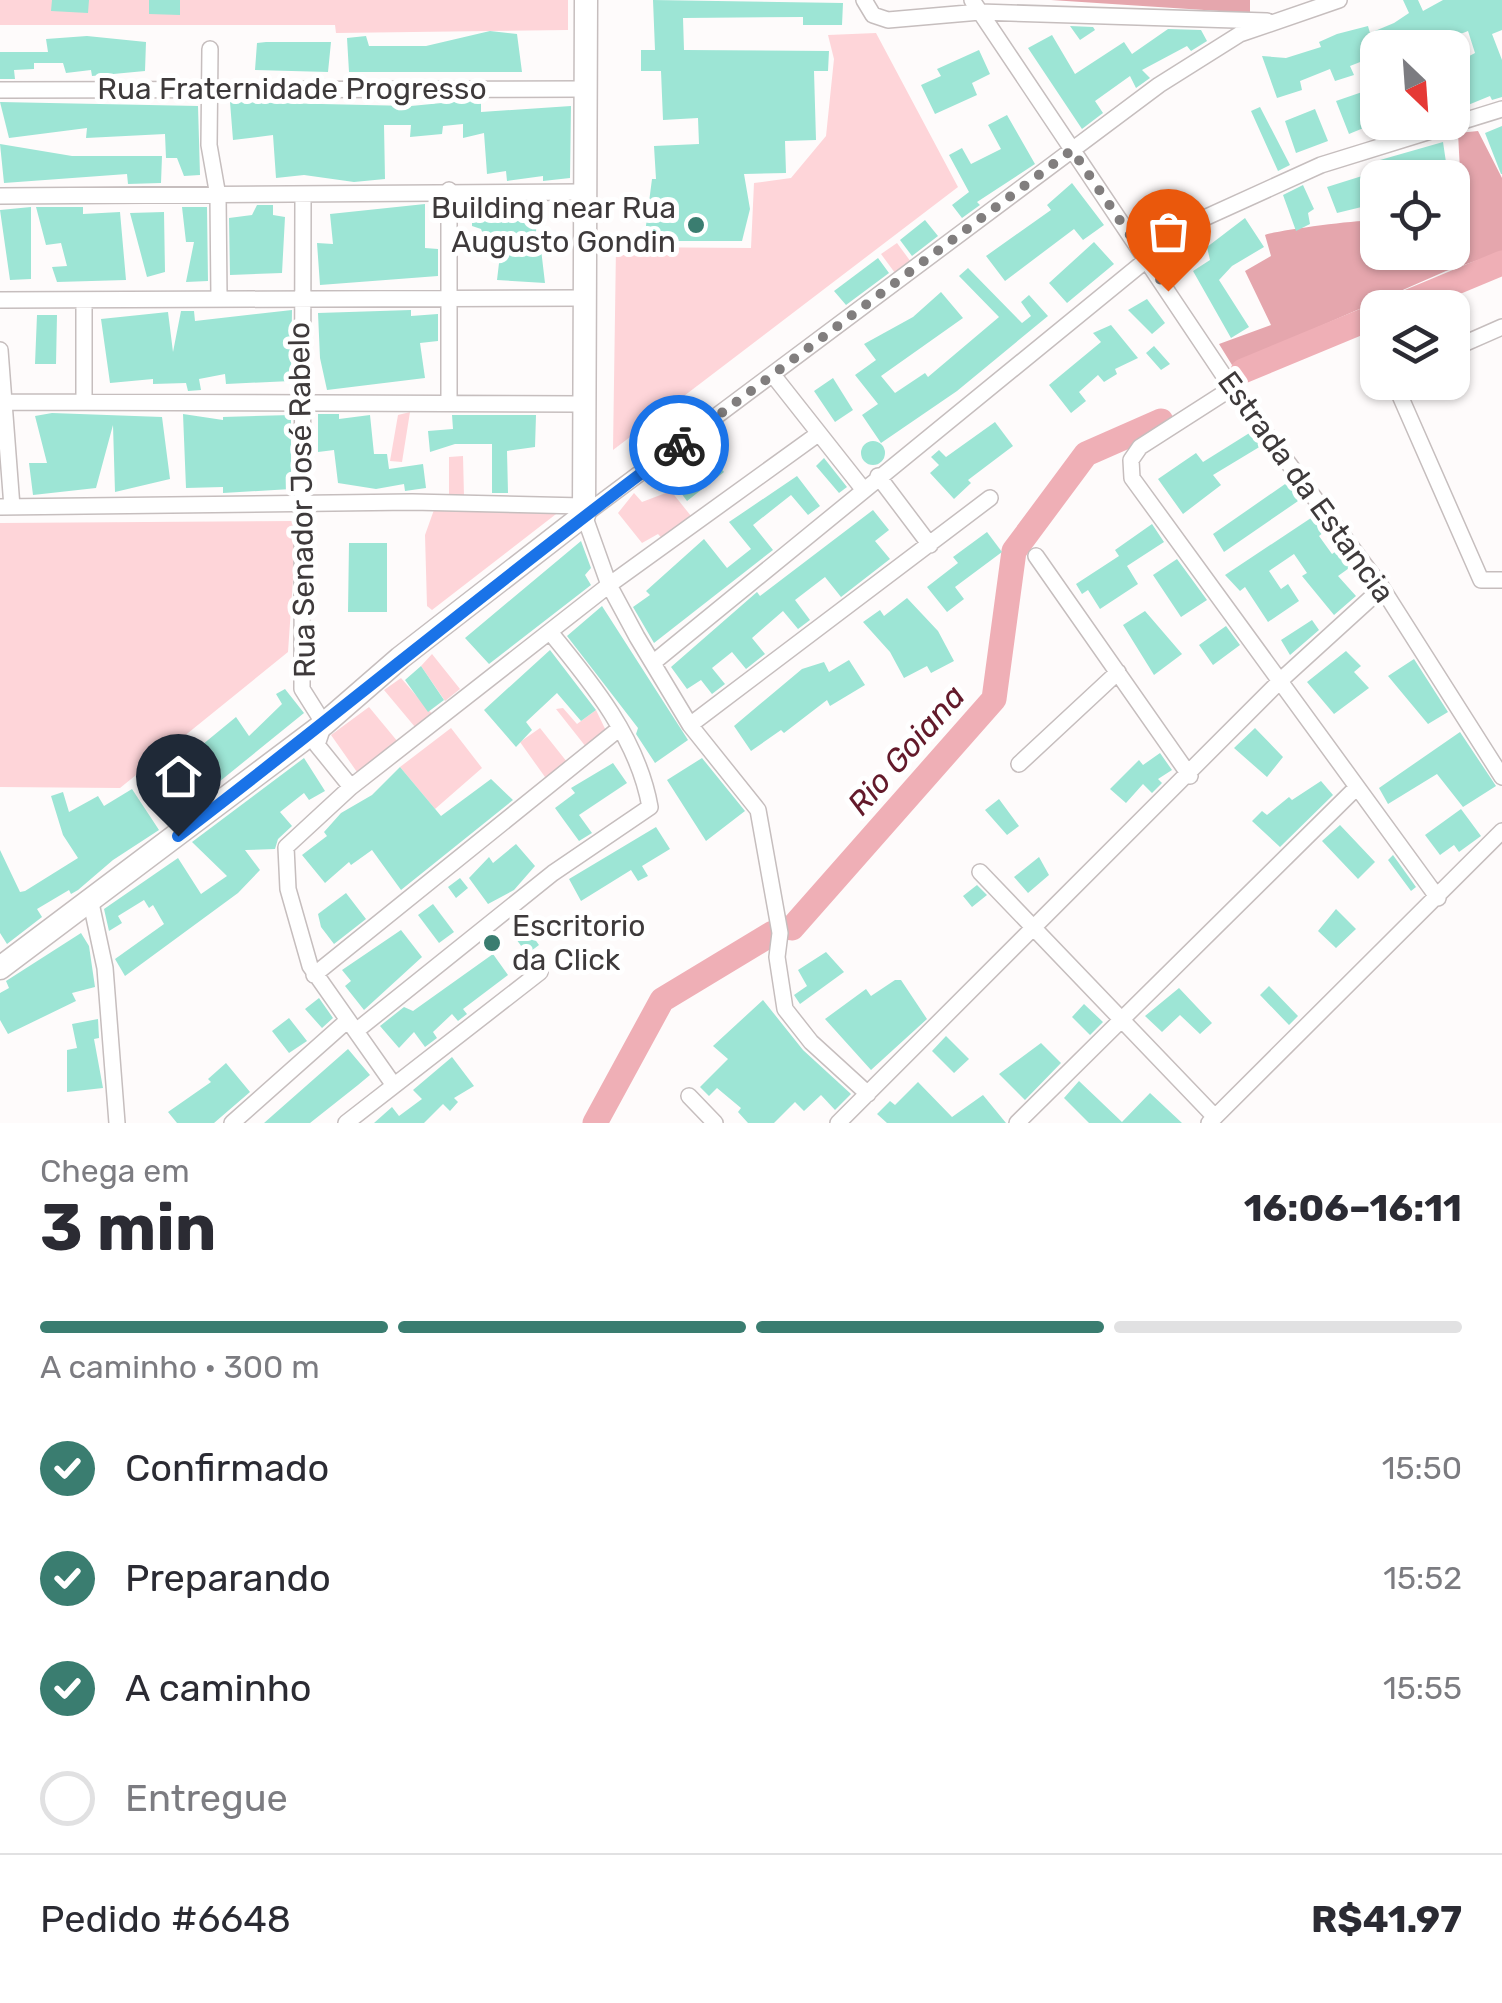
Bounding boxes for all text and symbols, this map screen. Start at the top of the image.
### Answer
north arrow [1360,30,1470,140]
map controls [1360,30,1470,400]
street label: Rua Fraternidade Progresso [97,71,487,107]
button: locate [1360,160,1470,270]
pin [1126,189,1211,292]
place label: Building near Rua Augusto Gondin [431,190,676,260]
icon: bag [1141,204,1196,259]
marker: Building near Rua Augusto Gondin [685,214,707,236]
button: layers [1360,290,1470,400]
street label: Rua Senador José Rabelo [281,322,323,678]
street label: Estrada da Estancia [1210,364,1402,610]
courier [629,395,729,495]
icon: bike [652,418,707,473]
water label: Rio Goiana [839,677,973,823]
pin [136,734,221,837]
icon: home [151,749,206,804]
place label: Escritorio da Click [512,908,646,978]
marker: Escritorio da Click [481,932,503,954]
text: Chega em [40,1152,190,1190]
text: 16:06–16:11 [1244,1185,1462,1231]
text: 3 min [40,1189,217,1266]
text: A caminho · 300 m [40,1348,320,1386]
icon: check [40,1441,95,1496]
text: Confirmado [125,1445,329,1491]
text: 15:50 [1382,1449,1462,1487]
icon: check [40,1551,95,1606]
text: Preparando [125,1555,331,1601]
text: 15:52 [1383,1559,1462,1597]
icon: check [40,1661,95,1716]
text: A caminho [125,1665,312,1711]
text: 15:55 [1383,1669,1462,1707]
text: Entregue [125,1775,288,1821]
text: Pedido #6648 [40,1896,291,1942]
text: R$41.97 [1311,1896,1462,1942]

